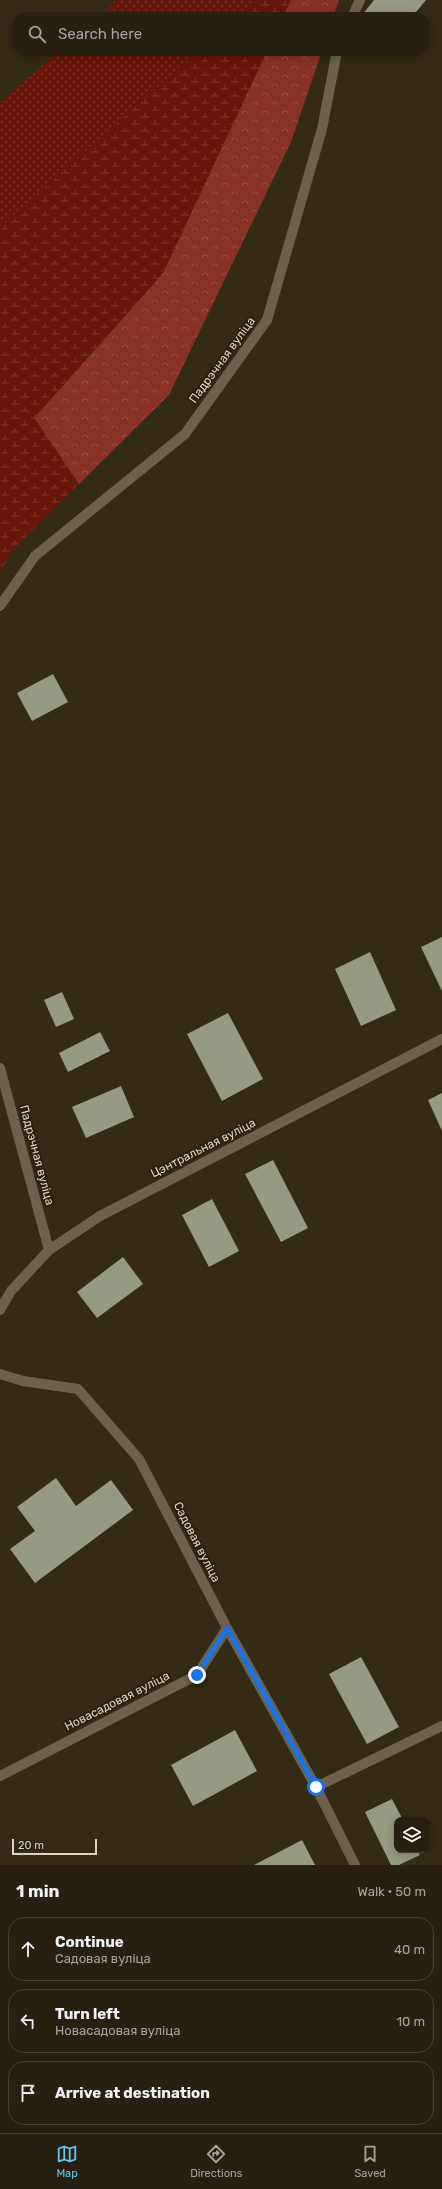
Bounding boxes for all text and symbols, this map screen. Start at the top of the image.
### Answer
search box [12,12,430,56]
icon: search [26,23,48,45]
text: Search here [58,25,142,43]
street label: Падрэчная вуліца [186,314,258,406]
street label: Падрэчная вуліца [17,1103,57,1207]
street label: Цэнтральная вуліца [148,1115,258,1181]
street label: Садовая вуліца [171,1499,223,1585]
route end [188,1666,206,1684]
street label: Новасадовая вуліца [62,1668,172,1734]
route start [307,1778,325,1796]
map controls [394,1817,430,1853]
button: layers [394,1817,430,1853]
scale bar [12,1837,97,1856]
text: 20 m [18,1839,44,1852]
text: 1 min [16,1881,59,1901]
text: Walk · 50 m [358,1884,426,1899]
text: Continue [55,1933,124,1951]
icon: ahead [17,1938,39,1960]
text: 40 m [394,1942,425,1957]
text: Садовая вуліца [55,1951,151,1966]
text: Turn left [55,2005,120,2023]
icon: left [17,2010,39,2032]
text: 10 m [396,2014,425,2029]
text: Новасадовая вуліца [55,2023,180,2038]
icon: arrive [17,2082,39,2104]
text: Arrive at destination [55,2084,210,2102]
tab: Map [56,2143,78,2180]
tab: Directions [190,2143,242,2180]
tab: Saved [355,2143,386,2180]

